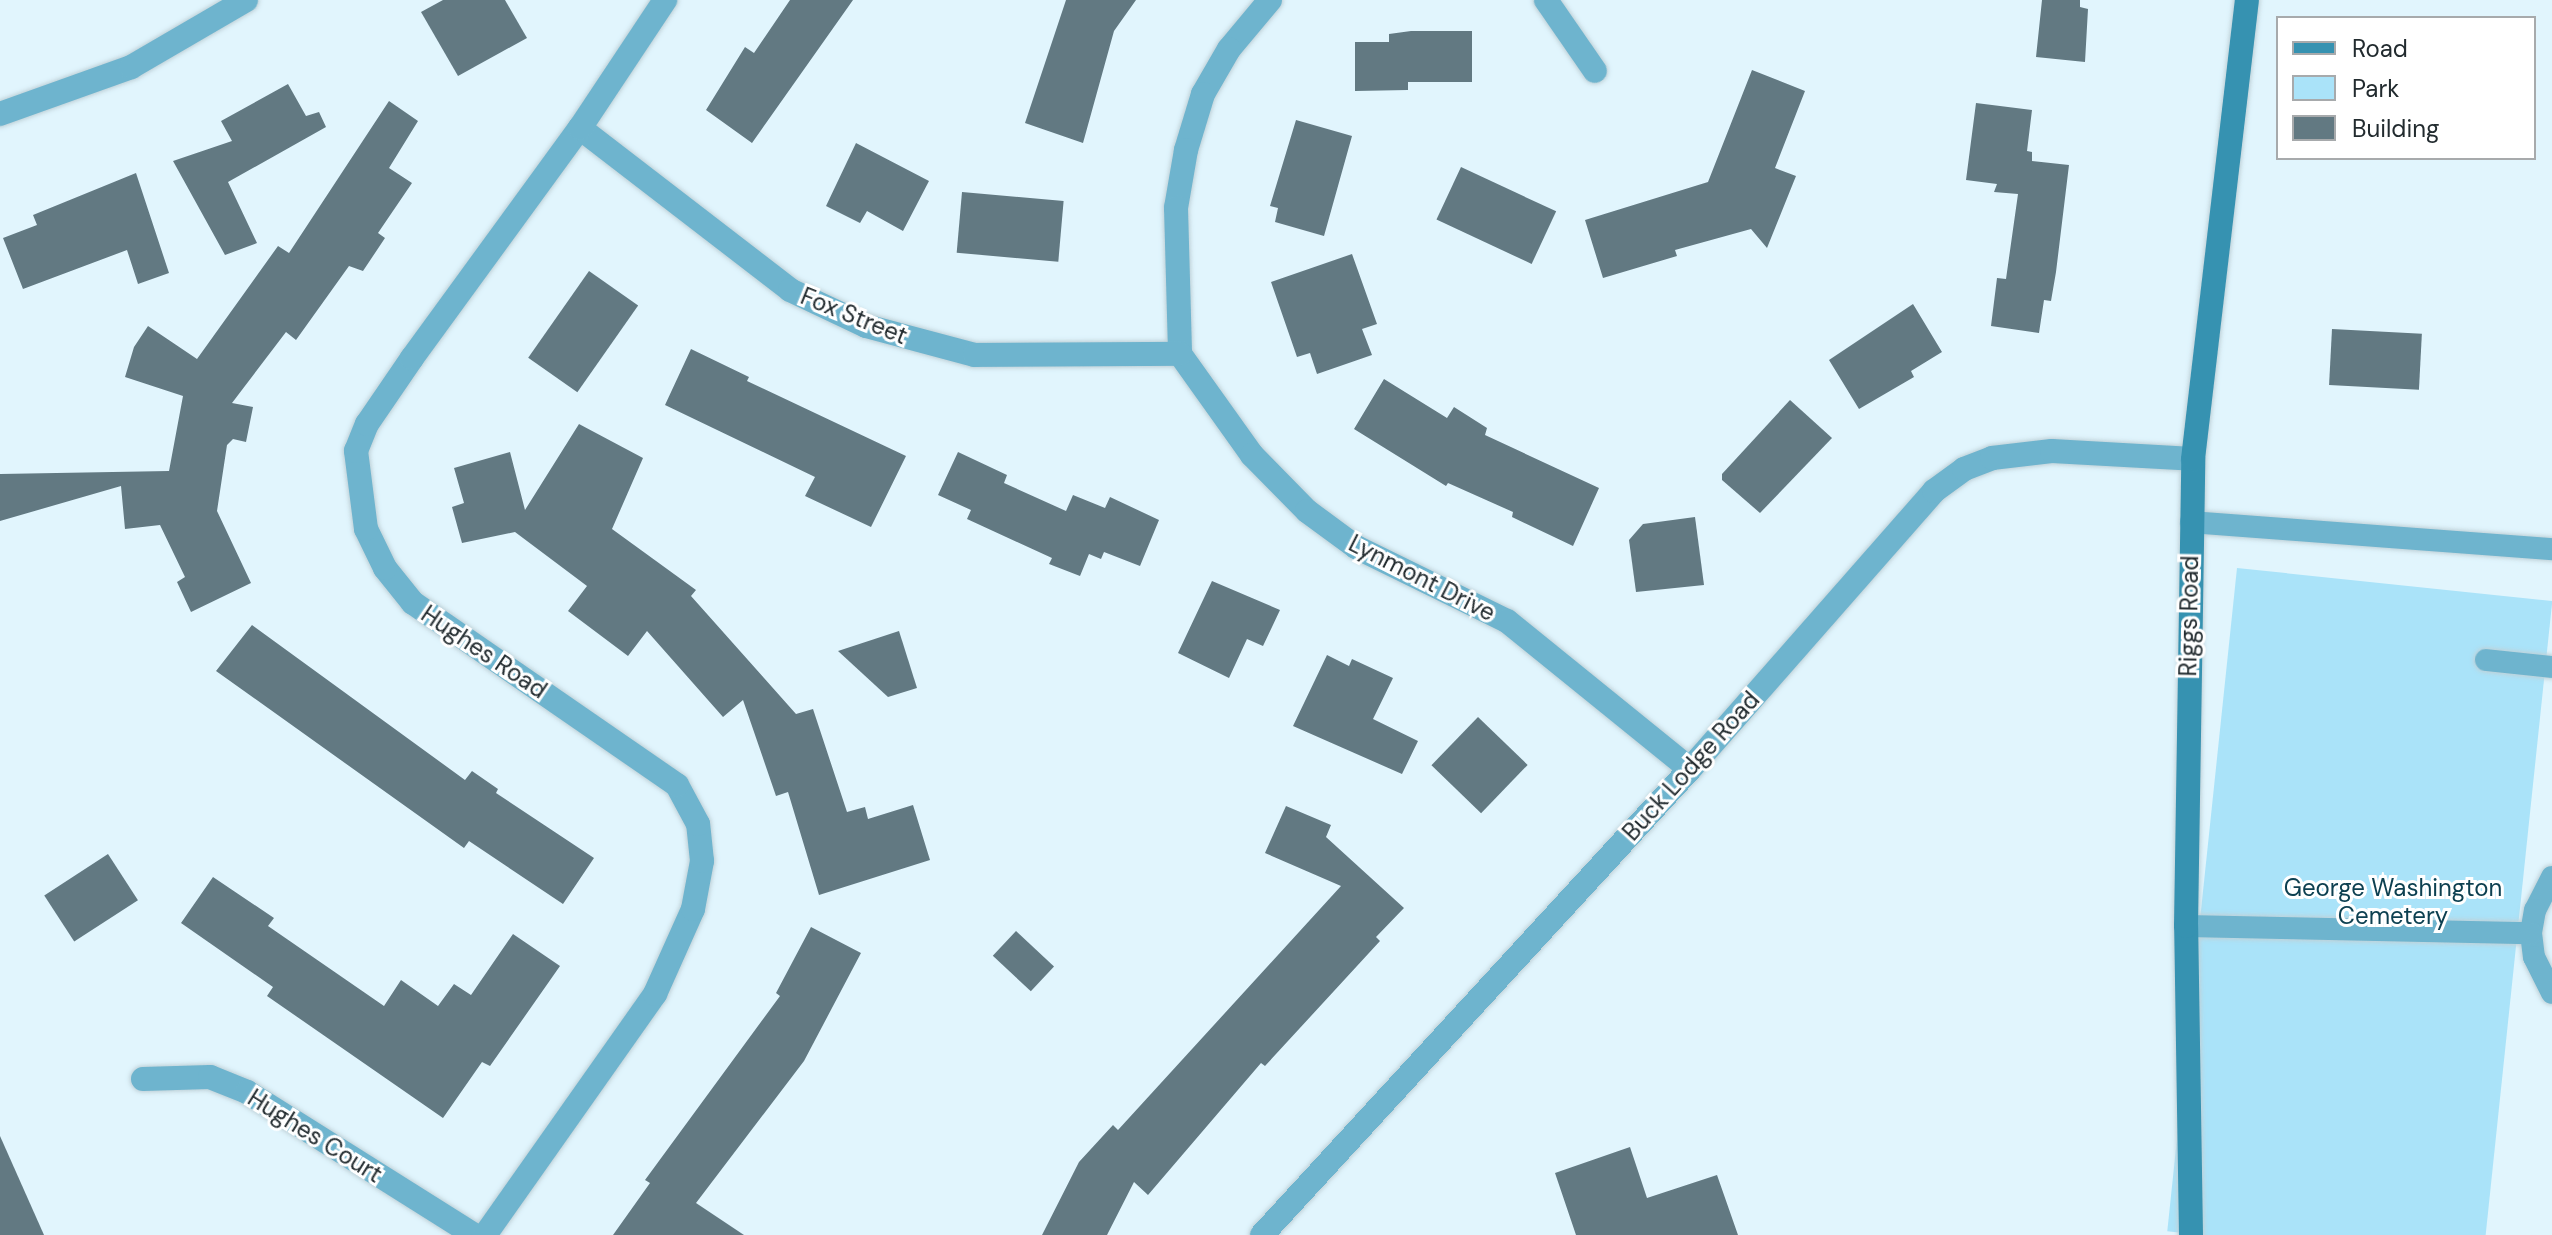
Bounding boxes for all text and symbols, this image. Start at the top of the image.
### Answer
legend [2276,16,2536,160]
text: Road [2352,33,2408,64]
text: Park [2352,73,2399,104]
text: Building [2352,113,2439,144]
street label: Fox Street [797,282,911,350]
street label: Lynmont Drive [1344,529,1500,627]
street label: Riggs Road [2174,555,2204,677]
street label: Hughes Road [416,599,552,705]
street label: Buck Lodge Road [1617,686,1765,846]
park label: George Washington Cemetery [2284,874,2502,930]
street label: Hughes Court [243,1083,387,1189]

